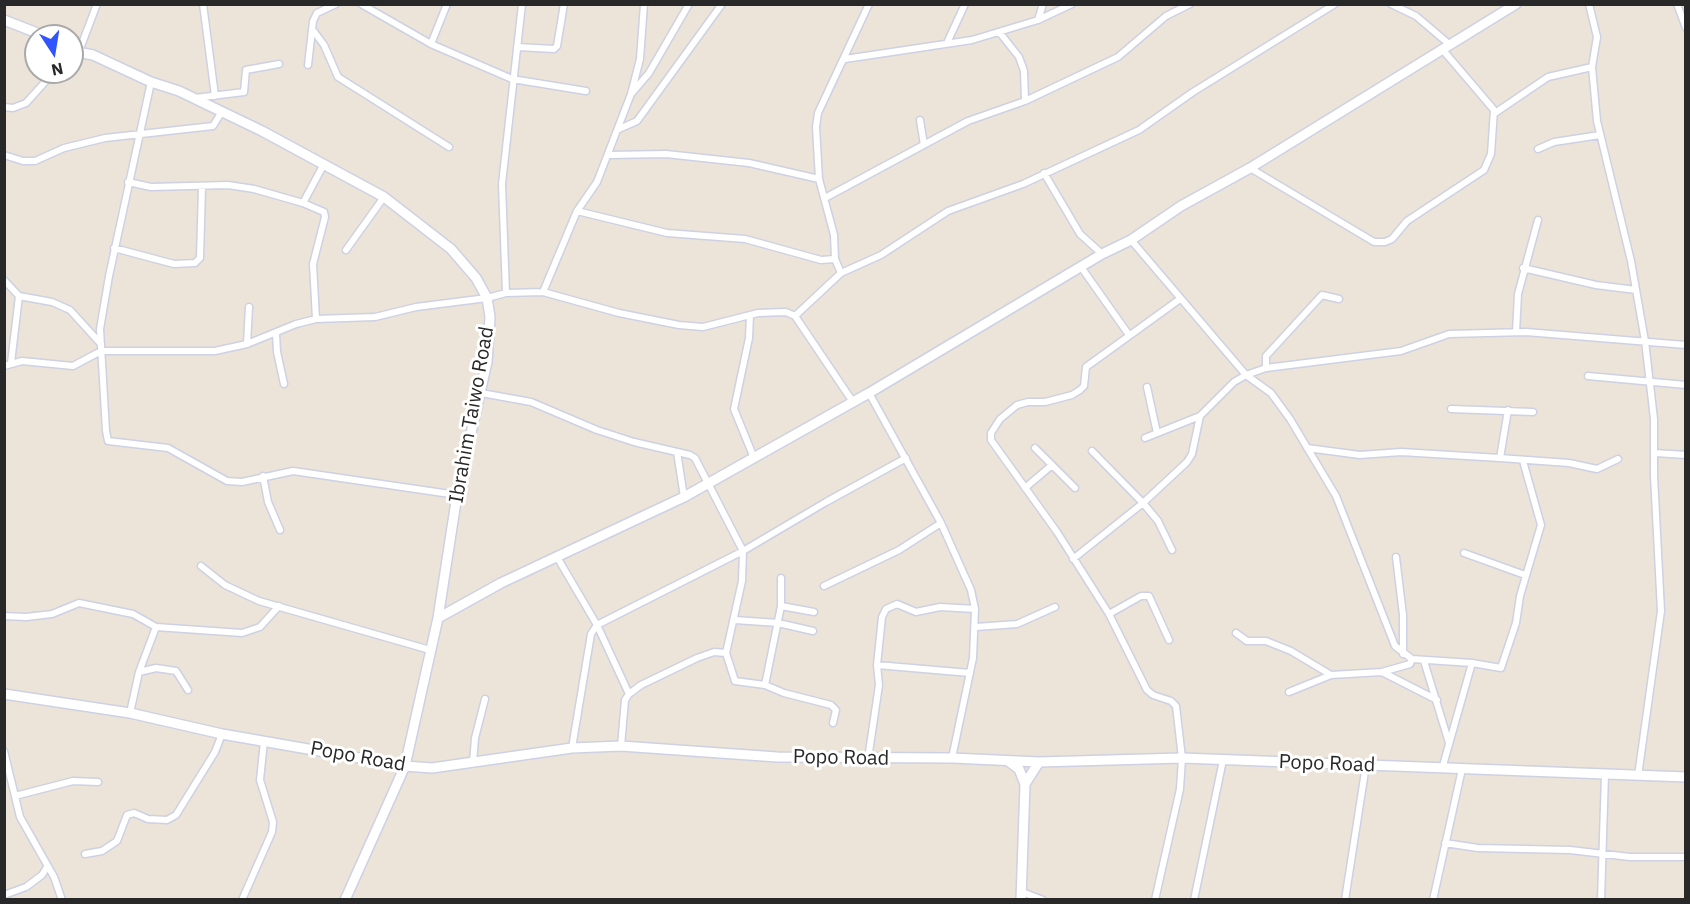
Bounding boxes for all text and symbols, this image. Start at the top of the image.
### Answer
north arrow [24,24,84,84]
text: N [50,59,65,81]
street label: Ibrahim Taiwo Road [445,325,499,505]
street label: Popo Road [308,737,408,777]
street label: Popo Road [793,745,889,771]
street label: Popo Road [1278,750,1376,778]

